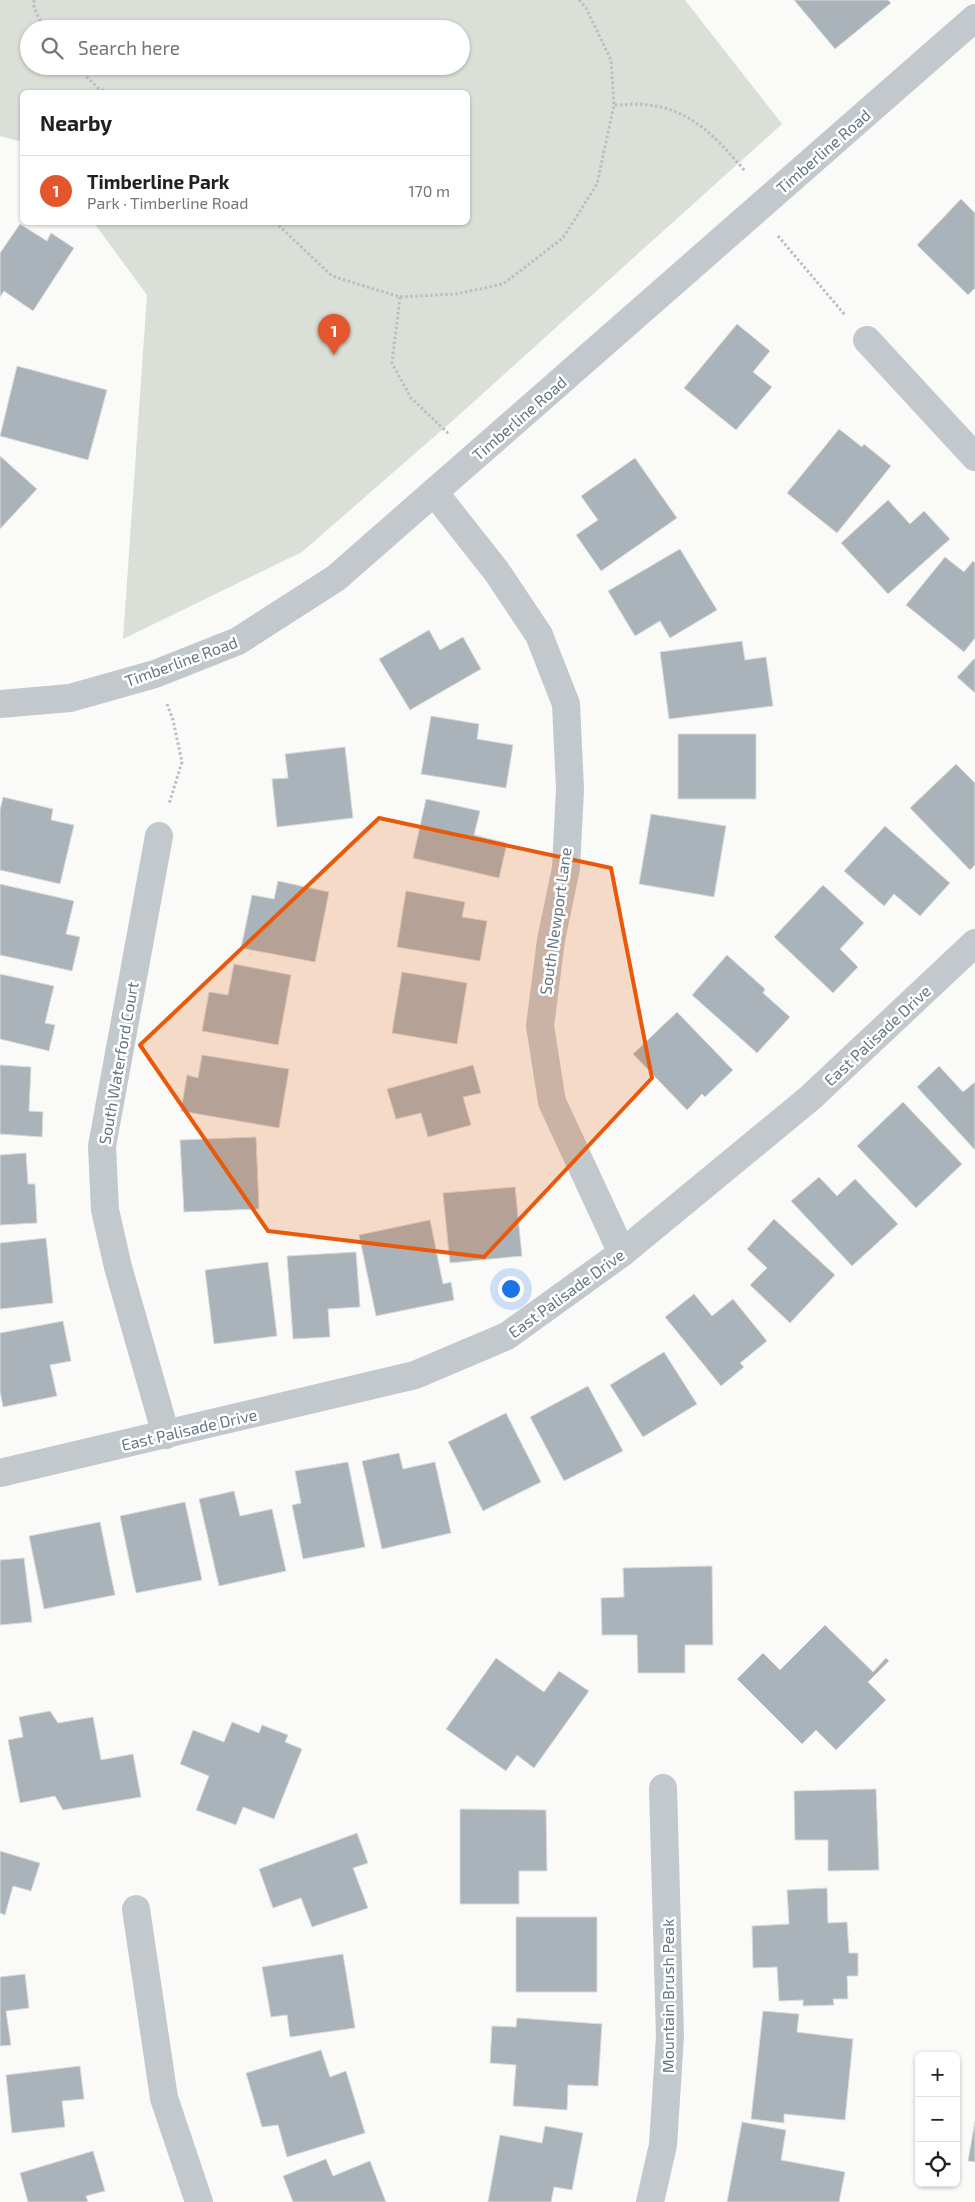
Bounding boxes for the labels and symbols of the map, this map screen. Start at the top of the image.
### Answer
street label: Timberline Road [772,105,874,197]
pin: 1 [318,314,350,355]
street label: Timberline Road [468,372,570,464]
street label: Timberline Road [122,632,240,690]
street label: South Newport Lane [535,846,575,996]
street label: South Waterford Court [94,980,142,1146]
street label: East Palisade Drive [820,981,934,1089]
street label: East Palisade Drive [504,1245,628,1341]
your location [498,1276,524,1302]
street label: East Palisade Drive [119,1404,259,1454]
street label: Mountain Brush Peak [658,1919,677,2073]

